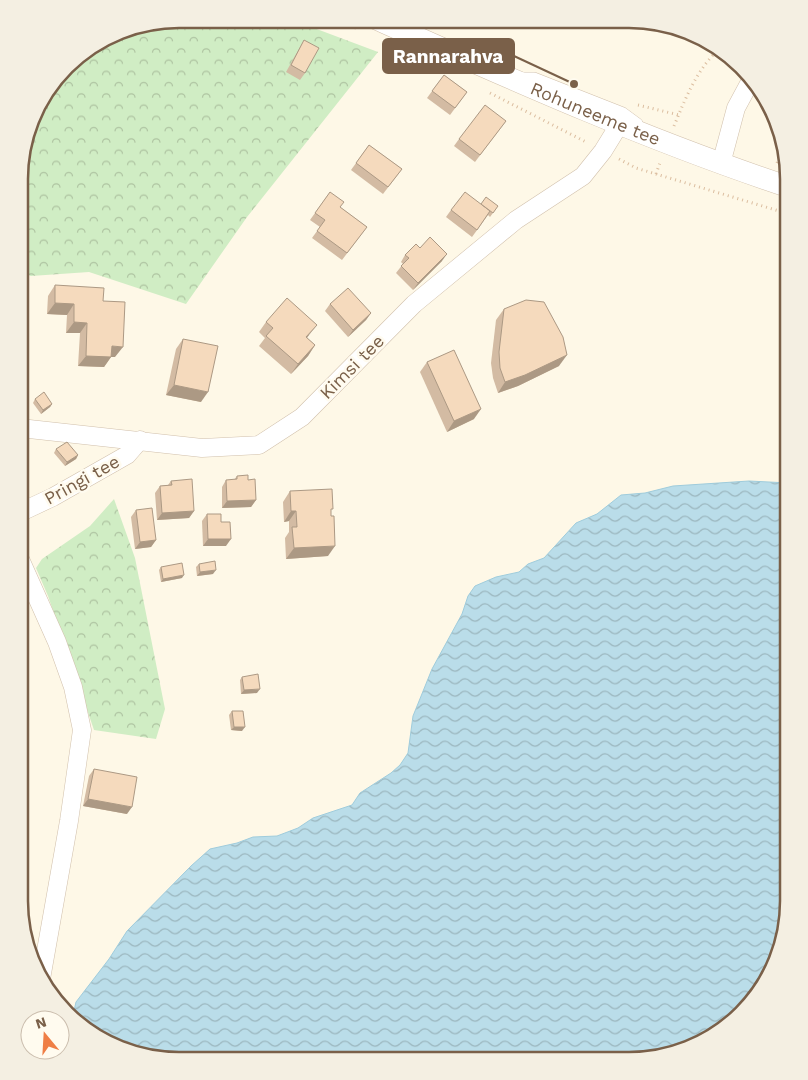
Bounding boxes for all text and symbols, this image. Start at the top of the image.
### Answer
callout: Rannarahva [383,39,514,73]
text: Rannarahva [393,45,503,68]
street label: Rohuneeme tee [528,77,663,149]
street label: Kimsi tee [315,330,388,403]
street label: Pringi tee [40,450,123,509]
north arrow [20,1010,70,1060]
text: N [34,1013,48,1032]

